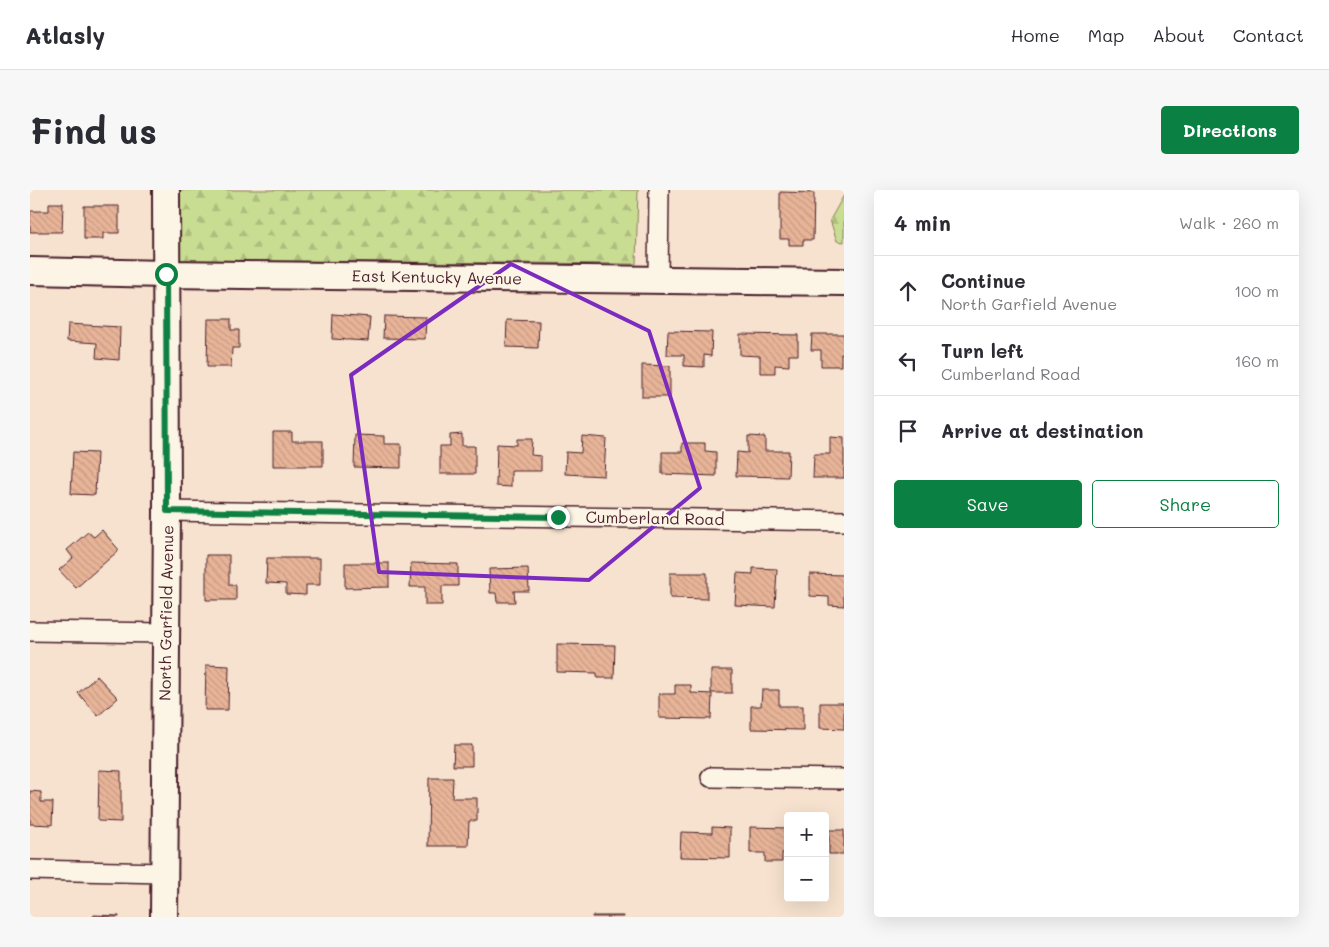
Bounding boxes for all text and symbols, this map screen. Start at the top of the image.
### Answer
text: Atlasly [25,19,105,50]
text: Home [1011,23,1060,47]
text: Map [1088,23,1124,47]
text: About [1152,23,1205,47]
text: Contact [1233,23,1304,47]
button: Directions [1161,106,1299,154]
text: Find us [30,107,157,153]
text: 4 min [894,209,951,236]
text: Walk · 260 m [1179,212,1279,233]
route start [155,263,178,286]
street label: East Kentucky Avenue [352,265,522,288]
text: Continue [941,268,1026,293]
icon: ahead [894,277,922,305]
text: 100 m [1234,280,1279,301]
text: North Garfield Avenue [941,293,1117,314]
text: Turn left [941,338,1024,363]
icon: left [894,347,922,375]
text: 160 m [1234,350,1279,371]
text: Cumberland Road [941,363,1080,384]
icon: arrive [894,417,922,445]
text: Arrive at destination [941,418,1144,443]
button: Save [894,480,1082,528]
button: Share [1092,480,1279,528]
route end [547,506,570,529]
street label: Cumberland Road [585,506,725,529]
street label: North Garfield Avenue [153,525,178,701]
map controls [784,812,829,902]
button: + [784,812,829,857]
button: − [784,857,829,902]

